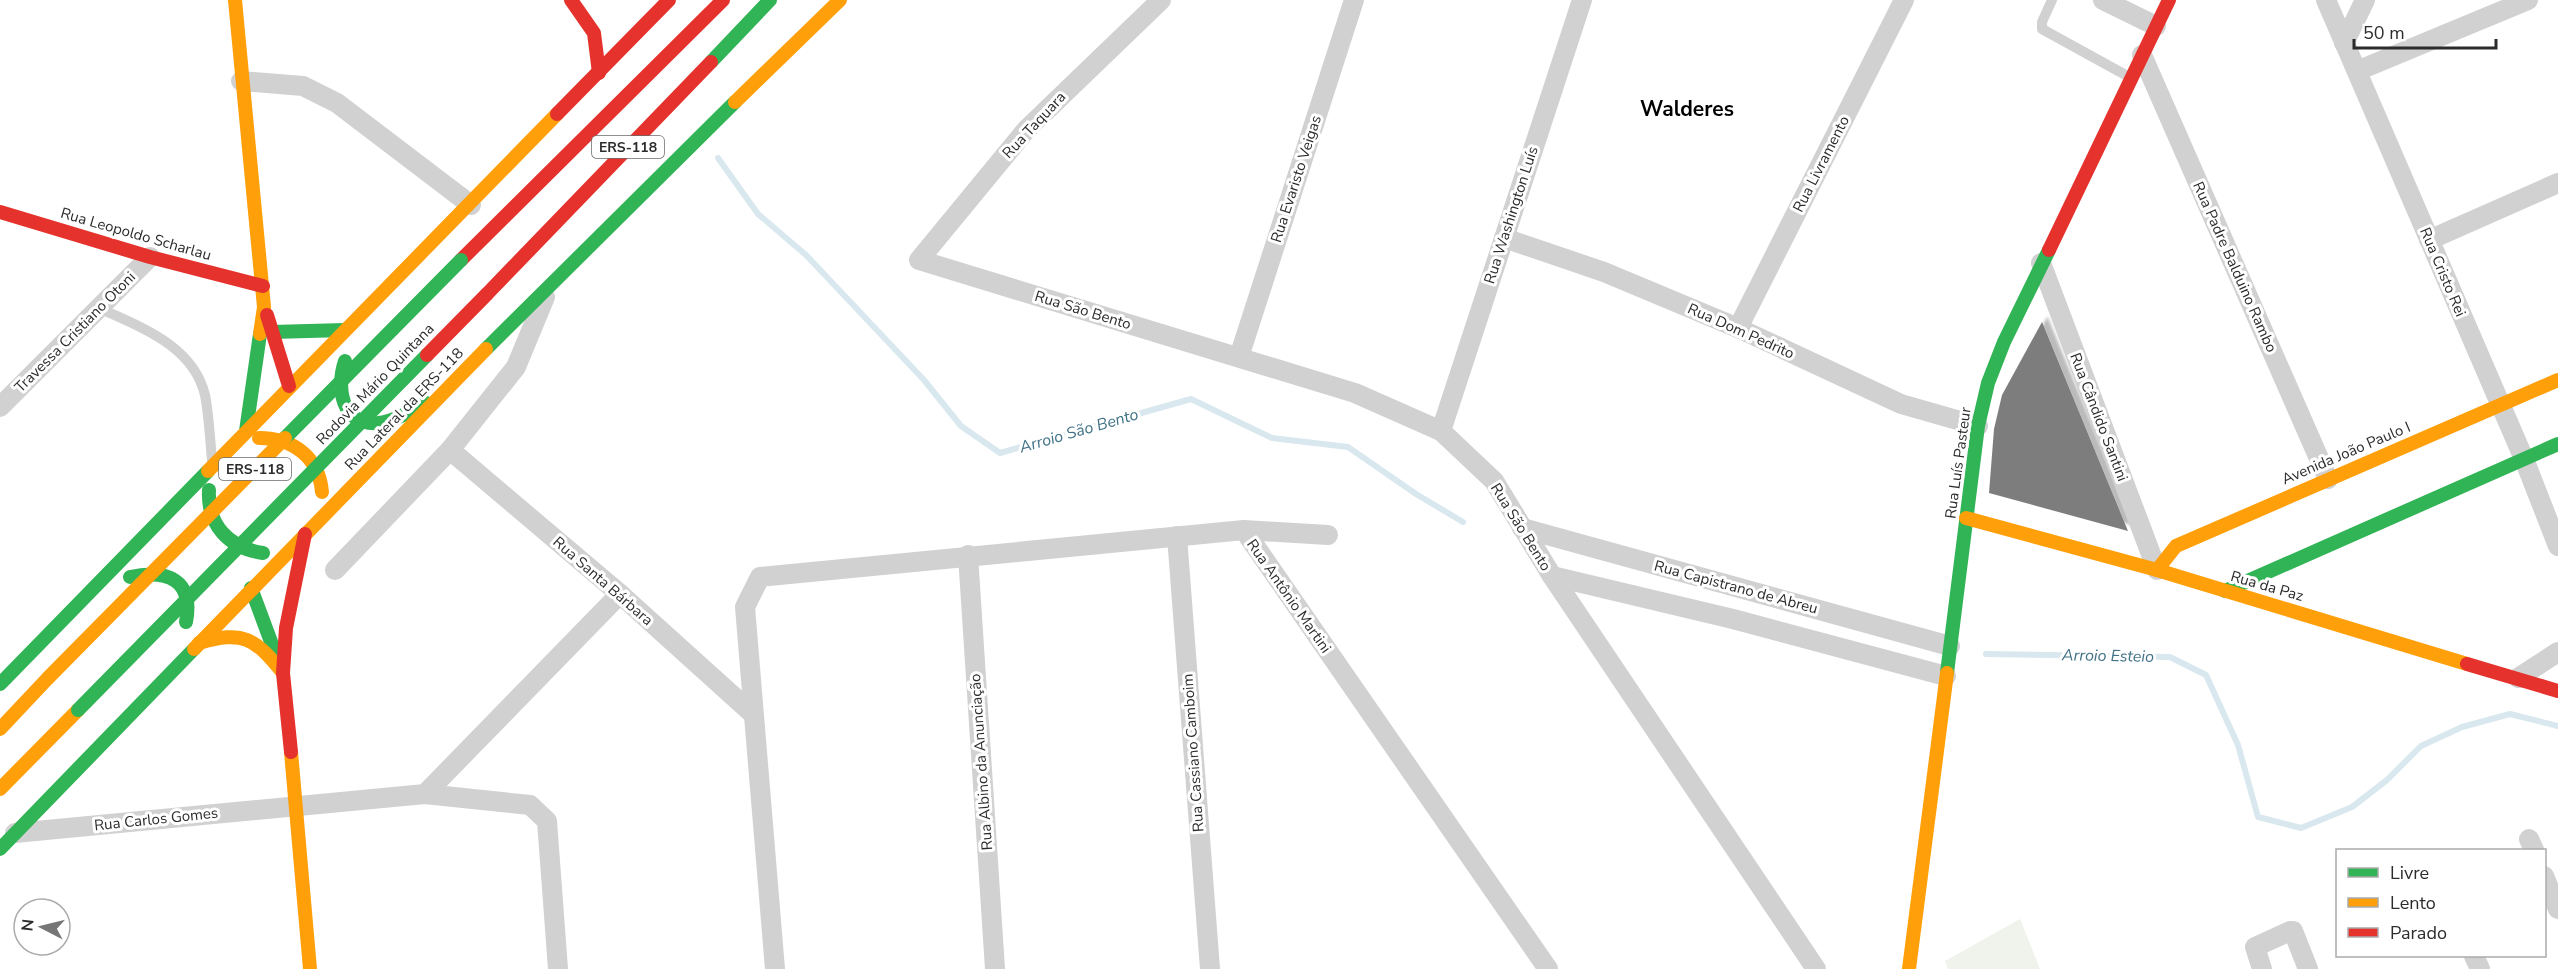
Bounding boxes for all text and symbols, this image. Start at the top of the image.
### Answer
scale bar [2354,12,2496,50]
text: 50 m [2363,21,2405,45]
street label: Rua Taquara [998,87,1070,163]
district label: Walderes [1640,95,1734,123]
street label: Rua Livramento [1788,112,1854,216]
street label: Rua Evaristo Veigas [1266,113,1326,245]
road number: ERS-118 [592,136,664,158]
street label: Rua Washington Luís [1479,144,1543,286]
street label: Rua Padre Balduino Rambo [2188,178,2282,356]
street label: Rua Leopoldo Scharlau [58,203,214,265]
street label: Rua Cristo Rei [2415,224,2471,320]
street label: Travessa Cristiano Otoni [10,267,140,397]
street label: Rua São Bento [1032,286,1134,334]
street label: Rua Dom Pedrito [1685,299,1797,363]
street label: Rodovia Mário Quintana [312,319,438,449]
street label: Rua Lateral da ERS-118 [340,343,468,475]
street label: Rua Cândido Santini [2065,350,2133,484]
water label: Arroio São Bento [1016,403,1141,459]
street label: Rua Luís Pasteur [1940,405,1976,520]
street label: Avenida João Paulo I [2279,417,2413,489]
road number: ERS-118 [219,458,291,480]
street label: Rua São Bento [1486,479,1556,575]
street label: Rua Santa Bárbara [549,532,657,630]
street label: Rua Antônio Martini [1242,535,1336,657]
street label: Rua Capistrano de Abreu [1652,556,1820,618]
street label: Rua da Paz [2228,566,2306,606]
water label: Arroio Esteio [2061,644,2154,668]
street label: Rua Albino da Anunciação [965,673,997,851]
street label: Rua Cassiano Camboim [1177,673,1209,833]
street label: Rua Carlos Gomes [93,803,219,835]
legend [2336,849,2546,957]
text: Livre [2390,861,2429,885]
text: Lento [2390,891,2436,915]
north arrow [12,897,72,957]
text: N [16,918,40,933]
text: Parado [2390,921,2447,945]

